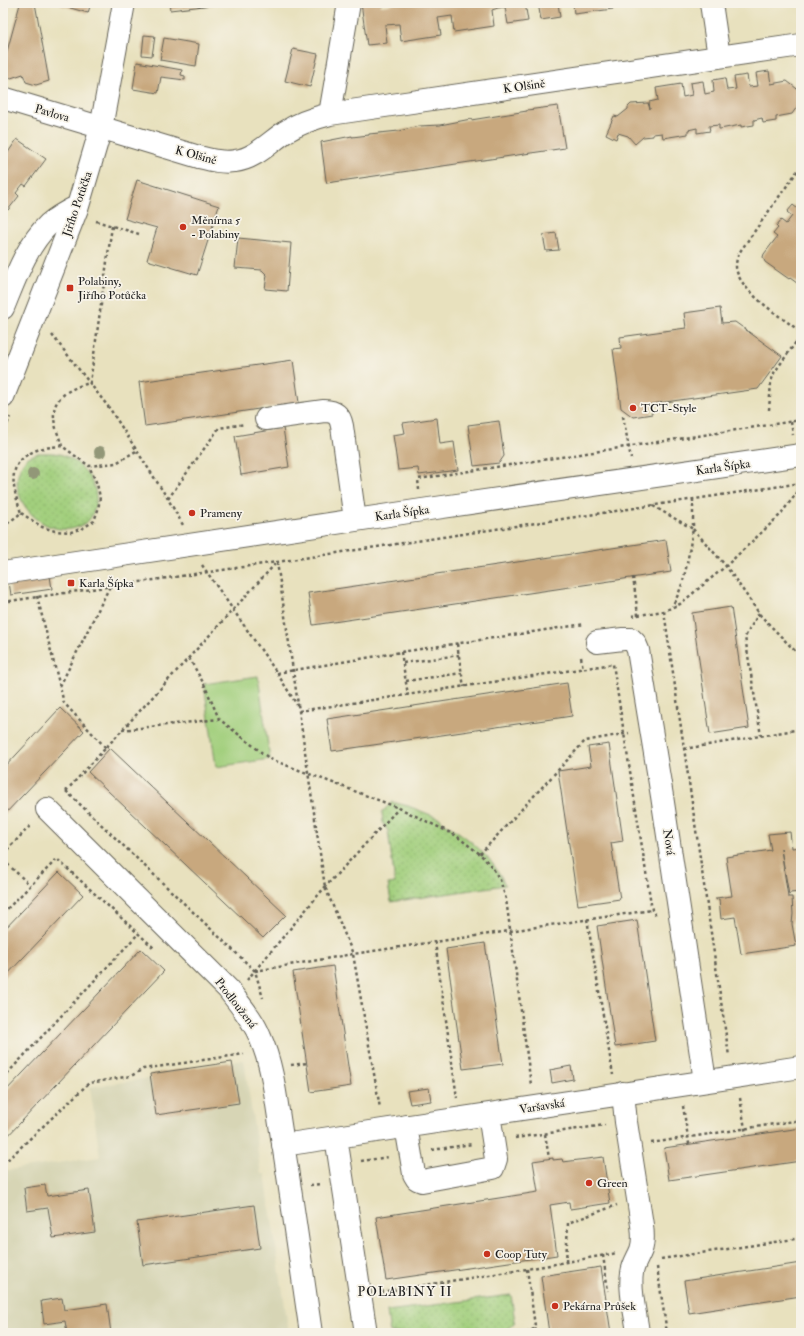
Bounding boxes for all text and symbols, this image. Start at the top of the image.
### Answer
street label: K Olšině [502,76,546,97]
street label: Pavlova [33,101,72,126]
street label: K Olšině [174,143,218,168]
street label: Jiřího Potůčka [59,168,96,240]
place label: Měnírna 5 - Polabiny [191,213,241,242]
marker: Měnírna 5 - Polabiny [178,222,188,232]
place label: Polabiny, Jiřího Potůčka [77,274,147,303]
marker: Polabiny, Jiřího Potůčka [65,283,75,293]
place label: TCT-Style [641,401,697,416]
marker: TCT-Style [628,403,638,413]
street label: Karla Šípka [695,456,752,479]
street label: Karla Šípka [374,502,431,525]
place label: Prameny [200,506,243,521]
marker: Prameny [187,508,197,518]
place label: Karla Šípka [79,576,135,591]
marker: Karla Šípka [66,578,76,588]
street label: Nová [659,828,678,857]
street label: Prodloužená [211,975,261,1032]
street label: Varšavská [518,1095,567,1117]
place label: Green [597,1176,628,1191]
marker: Green [584,1178,594,1188]
place label: Coop Tuty [495,1247,548,1262]
marker: Coop Tuty [482,1249,492,1259]
district label: POLABINY II [358,1284,452,1300]
place label: Pekárna Průšek [563,1299,636,1314]
marker: Pekárna Průšek [550,1301,560,1311]

